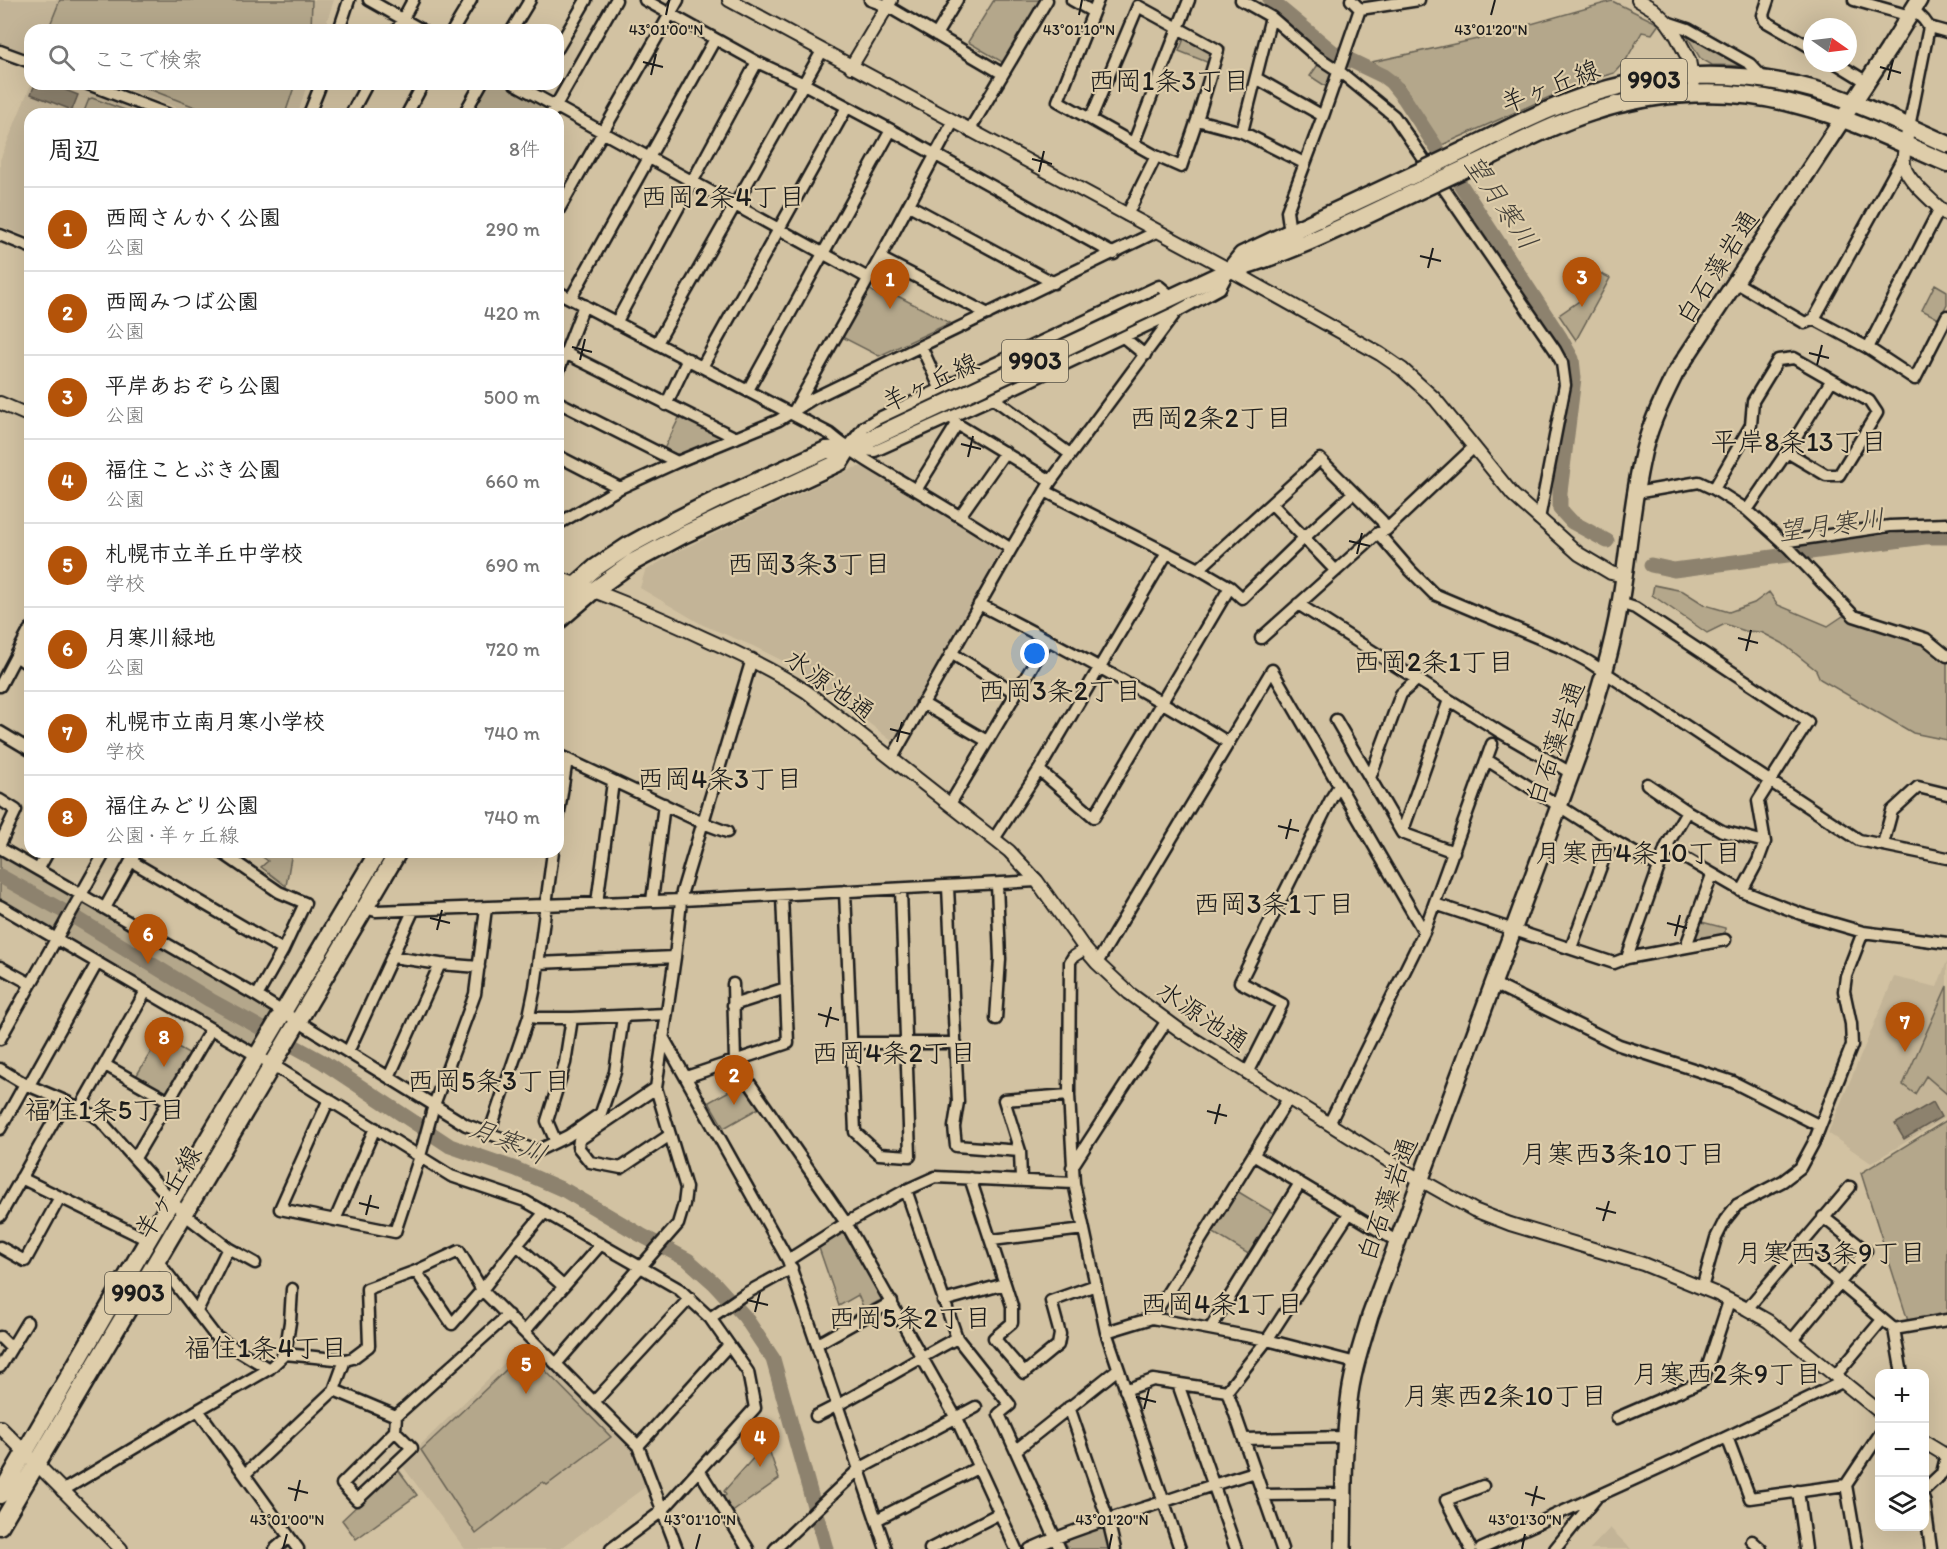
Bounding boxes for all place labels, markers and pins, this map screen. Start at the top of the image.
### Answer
pin: 3 [1562,258,1602,307]
pin: 1 [870,260,910,309]
pin: 6 [128,914,168,964]
pin: 7 [1886,1002,1924,1052]
pin: 8 [144,1018,184,1067]
pin: 2 [714,1056,754,1105]
pin: 5 [506,1344,546,1394]
pin: 4 [740,1418,780,1467]

